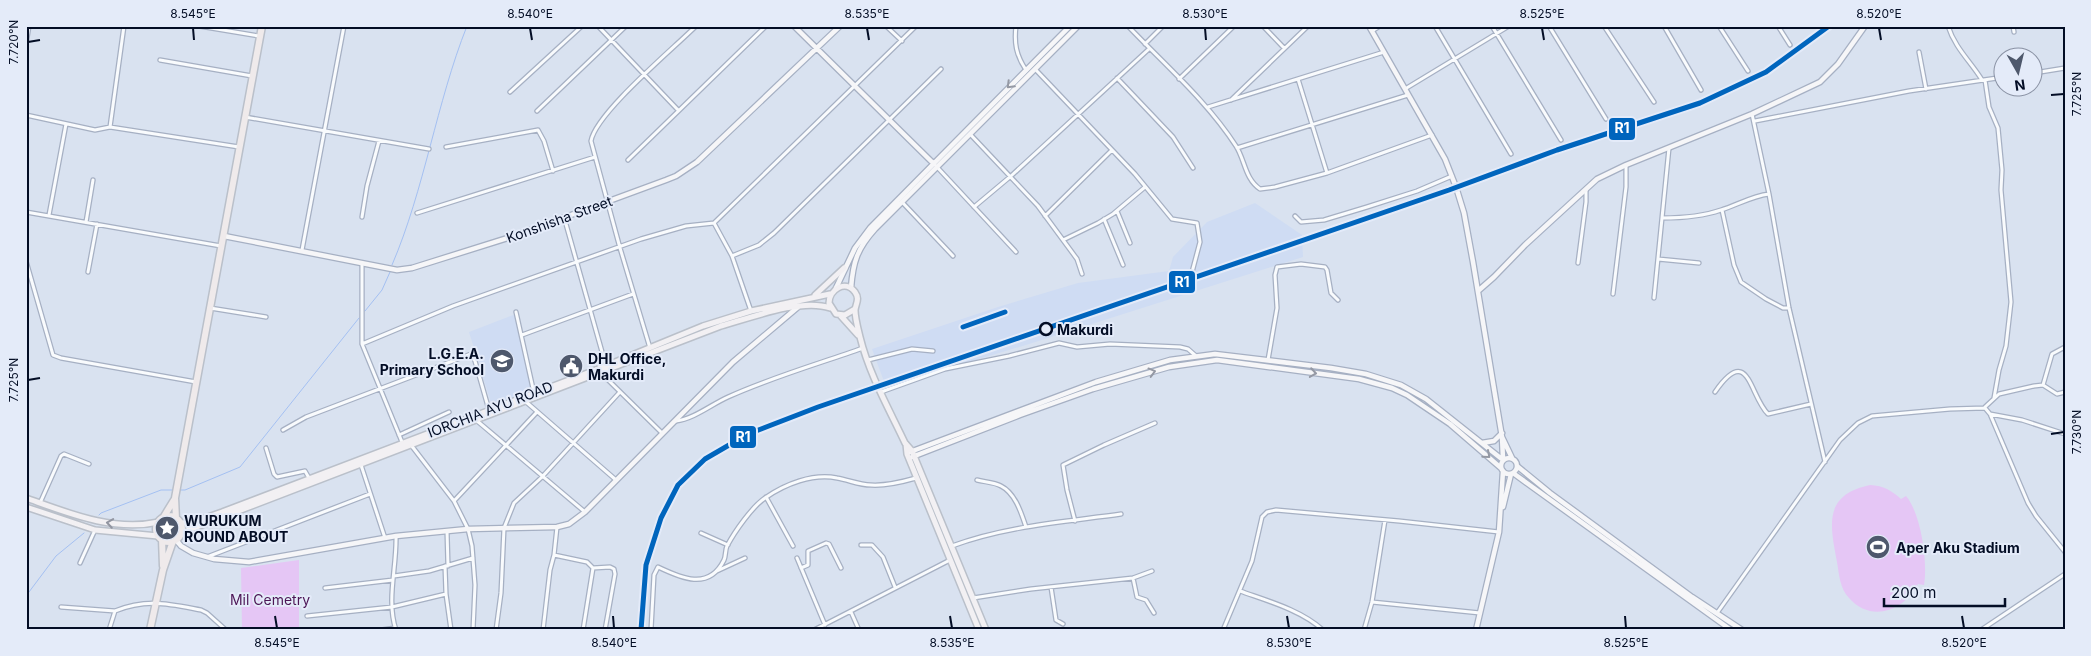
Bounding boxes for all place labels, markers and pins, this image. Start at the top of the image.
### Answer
place label: Makurdi [1057,321,1113,338]
marker: Makurdi [1039,322,1053,336]
place label: L.G.E.A. Primary School [380,345,484,378]
school or university icon: L.G.E.A. Primary School [489,348,515,374]
place label: DHL Office, Makurdi [588,350,666,383]
public building icon: DHL Office, Makurdi [558,353,584,379]
place label: WURUKUM ROUND ABOUT [184,512,288,545]
place icon: WURUKUM ROUND ABOUT [154,515,180,541]
sports icon: Aper Aku Stadium [1865,534,1891,560]
place label: Aper Aku Stadium [1896,539,2020,556]

